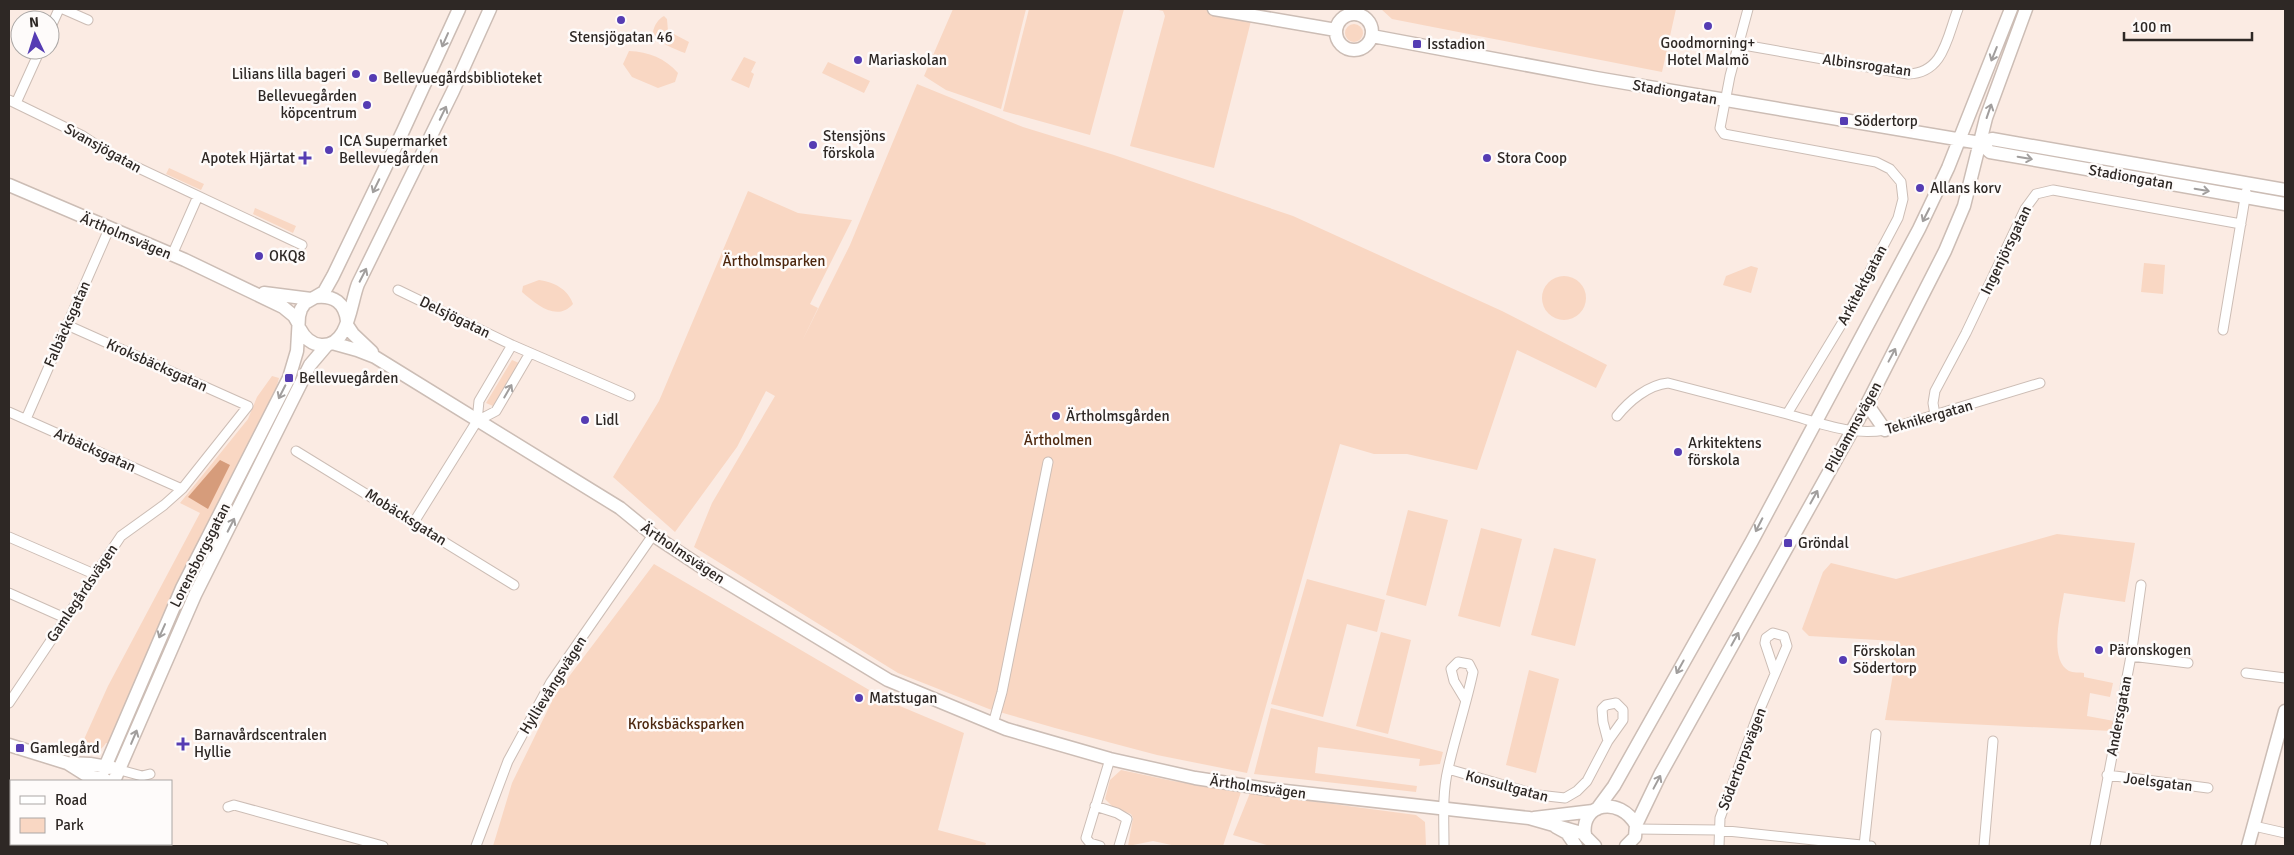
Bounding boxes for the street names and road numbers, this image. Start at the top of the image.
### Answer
street label: Albinsrogatan [1821,50,1913,80]
street label: Stadiongatan [1631,76,1719,108]
street label: Svansjögatan [61,119,145,177]
street label: Stadiongatan [2087,161,2175,193]
street label: Ingenjörsgatan [1977,203,2035,297]
street label: Ärtholmsvägen [78,209,174,263]
street label: Arkitektgatan [1833,242,1891,328]
street label: Falbäcksgatan [40,278,94,370]
street label: Delsjögatan [417,292,493,342]
street label: Kroksbäcksgatan [104,335,210,395]
street label: Pildammsvägen [1821,379,1885,475]
street label: Teknikergatan [1883,396,1975,438]
street label: Arbäcksgatan [51,424,139,476]
street label: Mobäcksgatan [362,485,450,549]
street label: Lorensborgsgatan [166,500,234,610]
street label: Ärtholmsvägen [638,518,728,588]
street label: Gamlegårdsvägen [43,541,121,645]
street label: Hyllievångsvägen [516,633,590,737]
street label: Andersgatan [2102,674,2136,758]
street label: Södertorpsvägen [1714,705,1770,813]
street label: Konsultgatan [1464,766,1550,806]
street label: Joelsgatan [2122,769,2194,795]
street label: Ärtholmsvägen [1209,771,1307,803]

